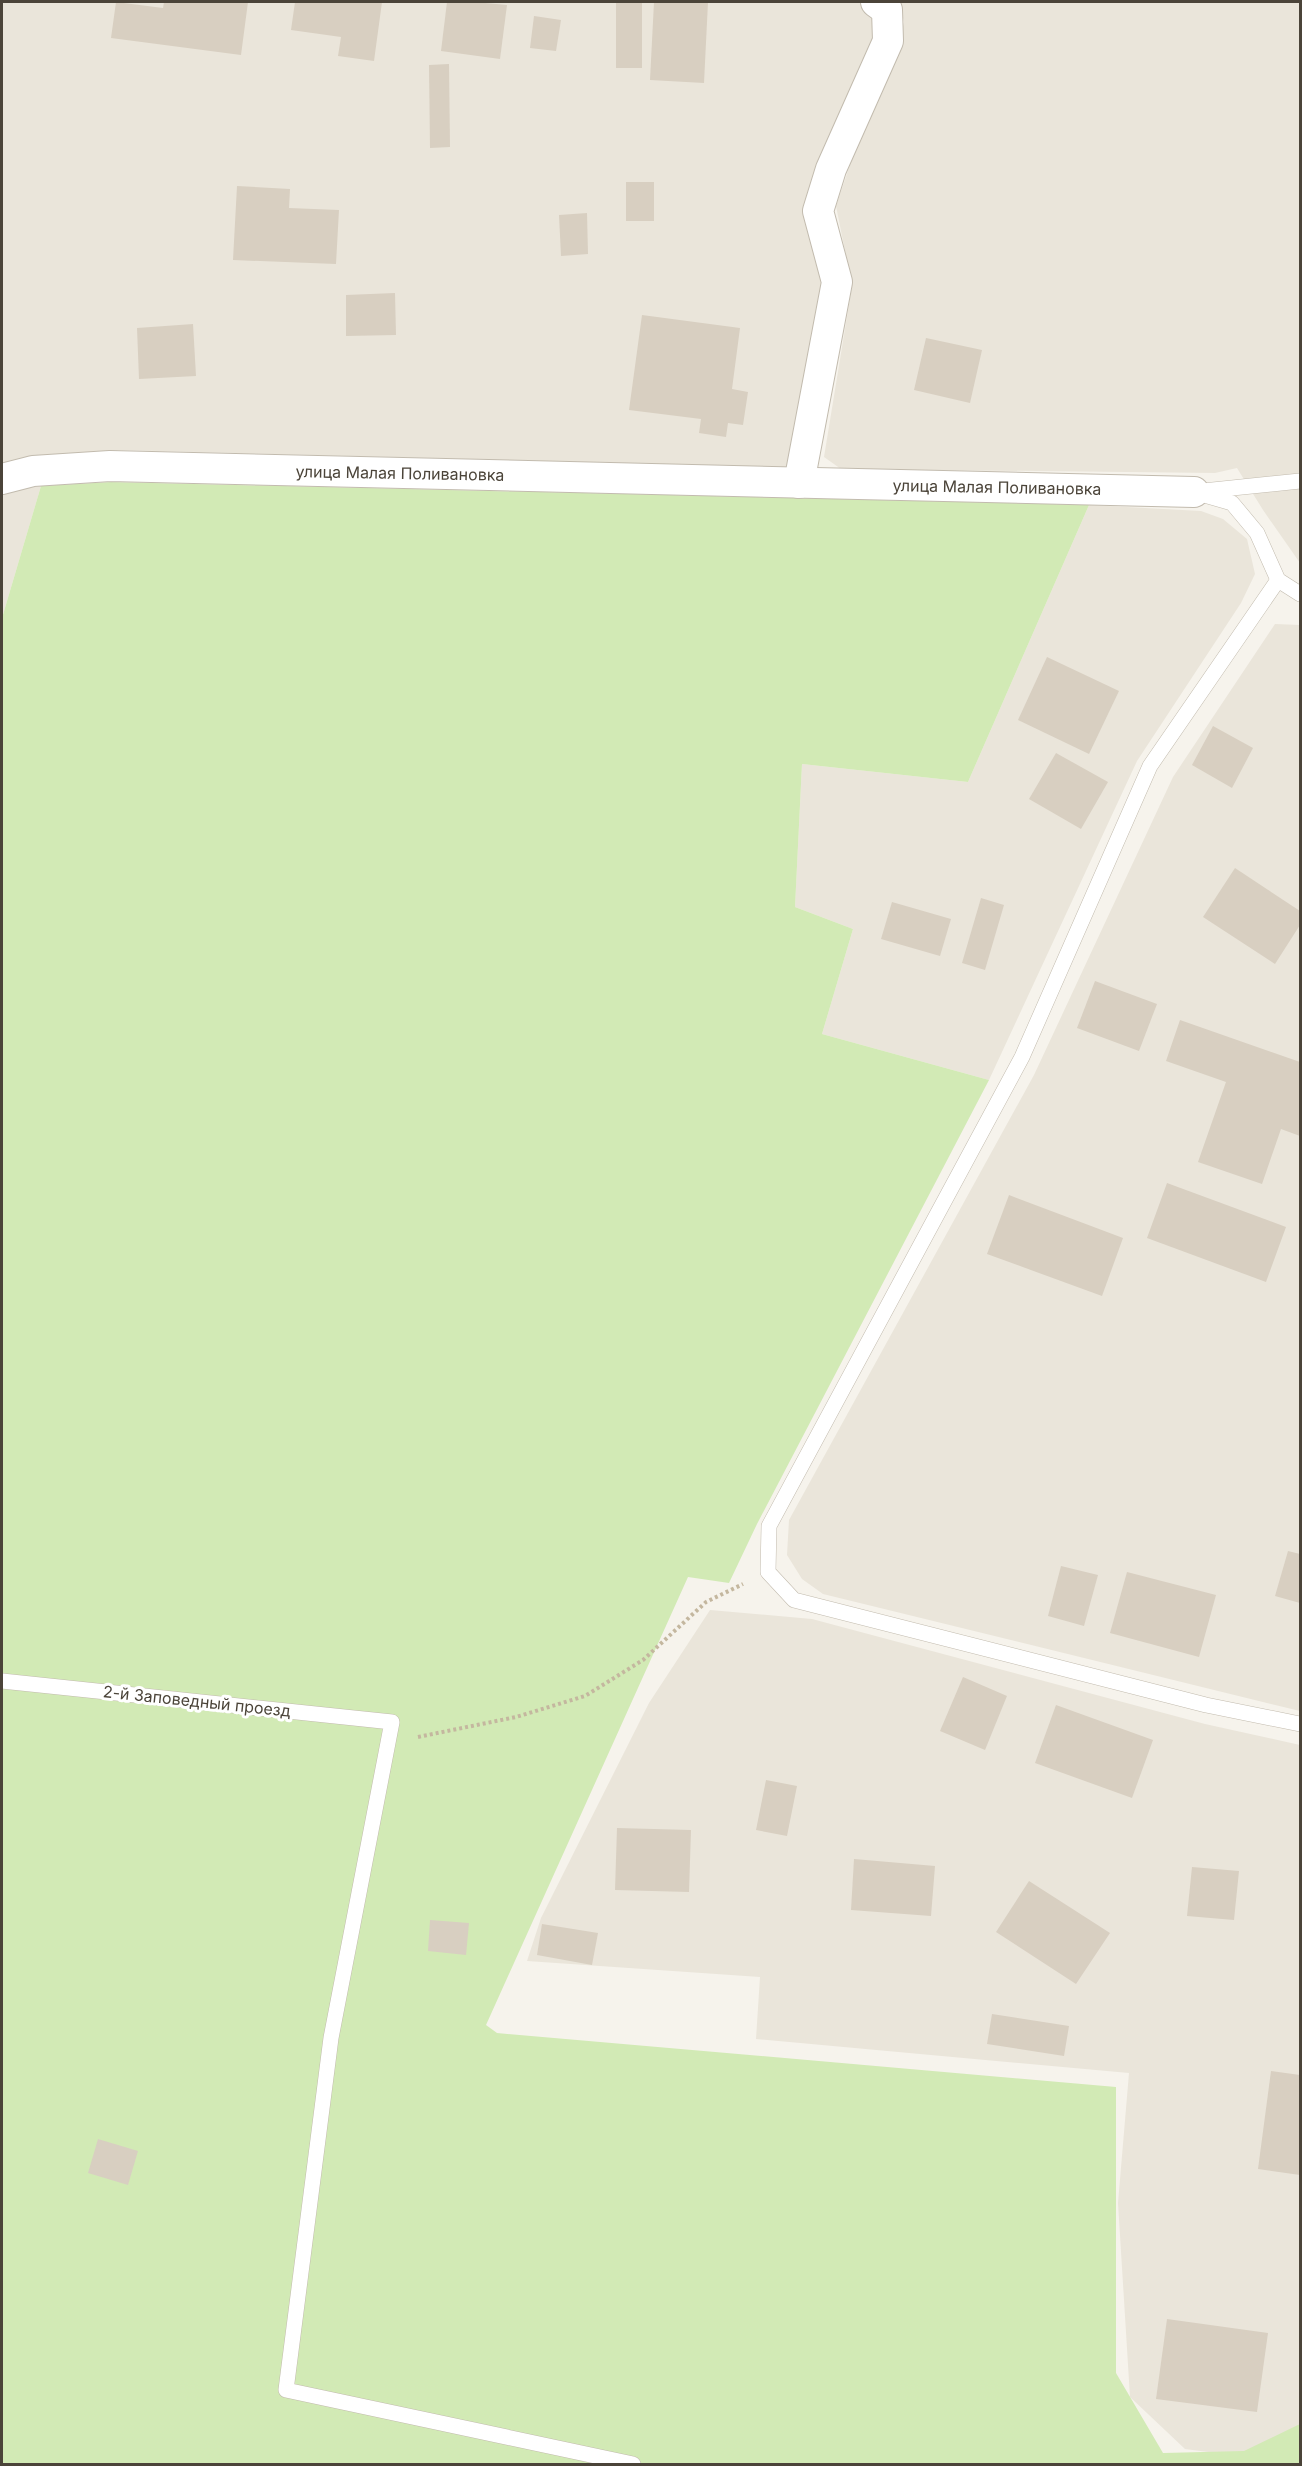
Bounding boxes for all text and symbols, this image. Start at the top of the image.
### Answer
street label: улица Малая Поливановка [295,461,505,485]
street label: улица Малая Поливановка [892,475,1102,499]
street label: 2-й Заповедный проезд [102,1681,292,1721]

